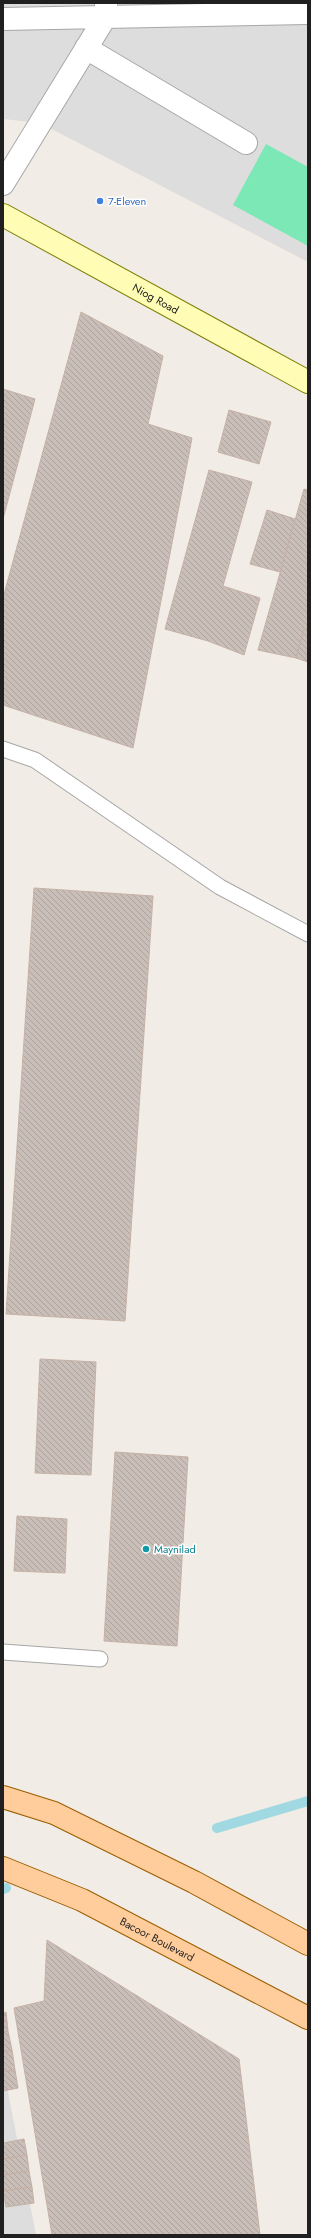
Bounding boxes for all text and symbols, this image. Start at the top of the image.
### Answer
place label: 7-Eleven [108,193,146,209]
marker: 7-Eleven [95,196,105,206]
street label: Niog Road [130,279,182,318]
place label: Maynilad [154,1541,196,1557]
marker: Maynilad [141,1544,151,1554]
street label: Bacoor Boulevard [117,1913,197,1965]

